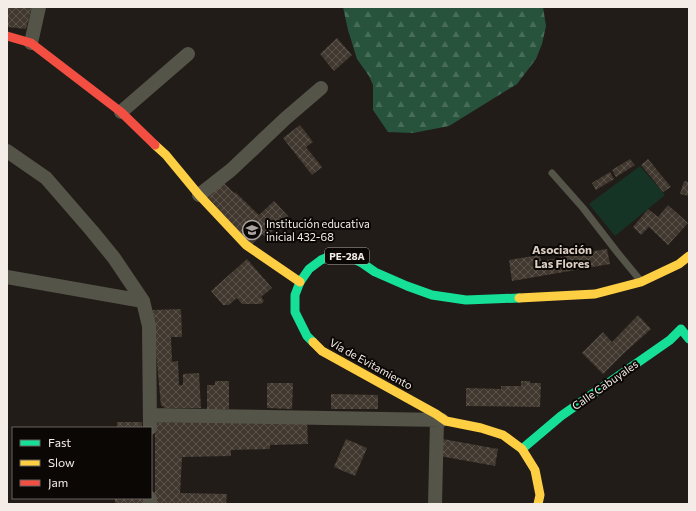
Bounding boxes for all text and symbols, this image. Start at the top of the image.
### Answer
place label: Institución educativa inicial 432-68 [266,217,370,243]
school or university icon: Institución educativa inicial 432-68 [241,219,263,241]
district label: Asociación Las Flores [532,242,592,270]
road number: PE-28A [325,248,369,264]
street label: Vía de Evitamiento [327,335,415,392]
street label: Calle Cabuyales [569,357,640,412]
legend [12,427,152,499]
text: Fast [48,435,71,449]
text: Slow [48,455,75,469]
text: Jam [48,475,68,490]

